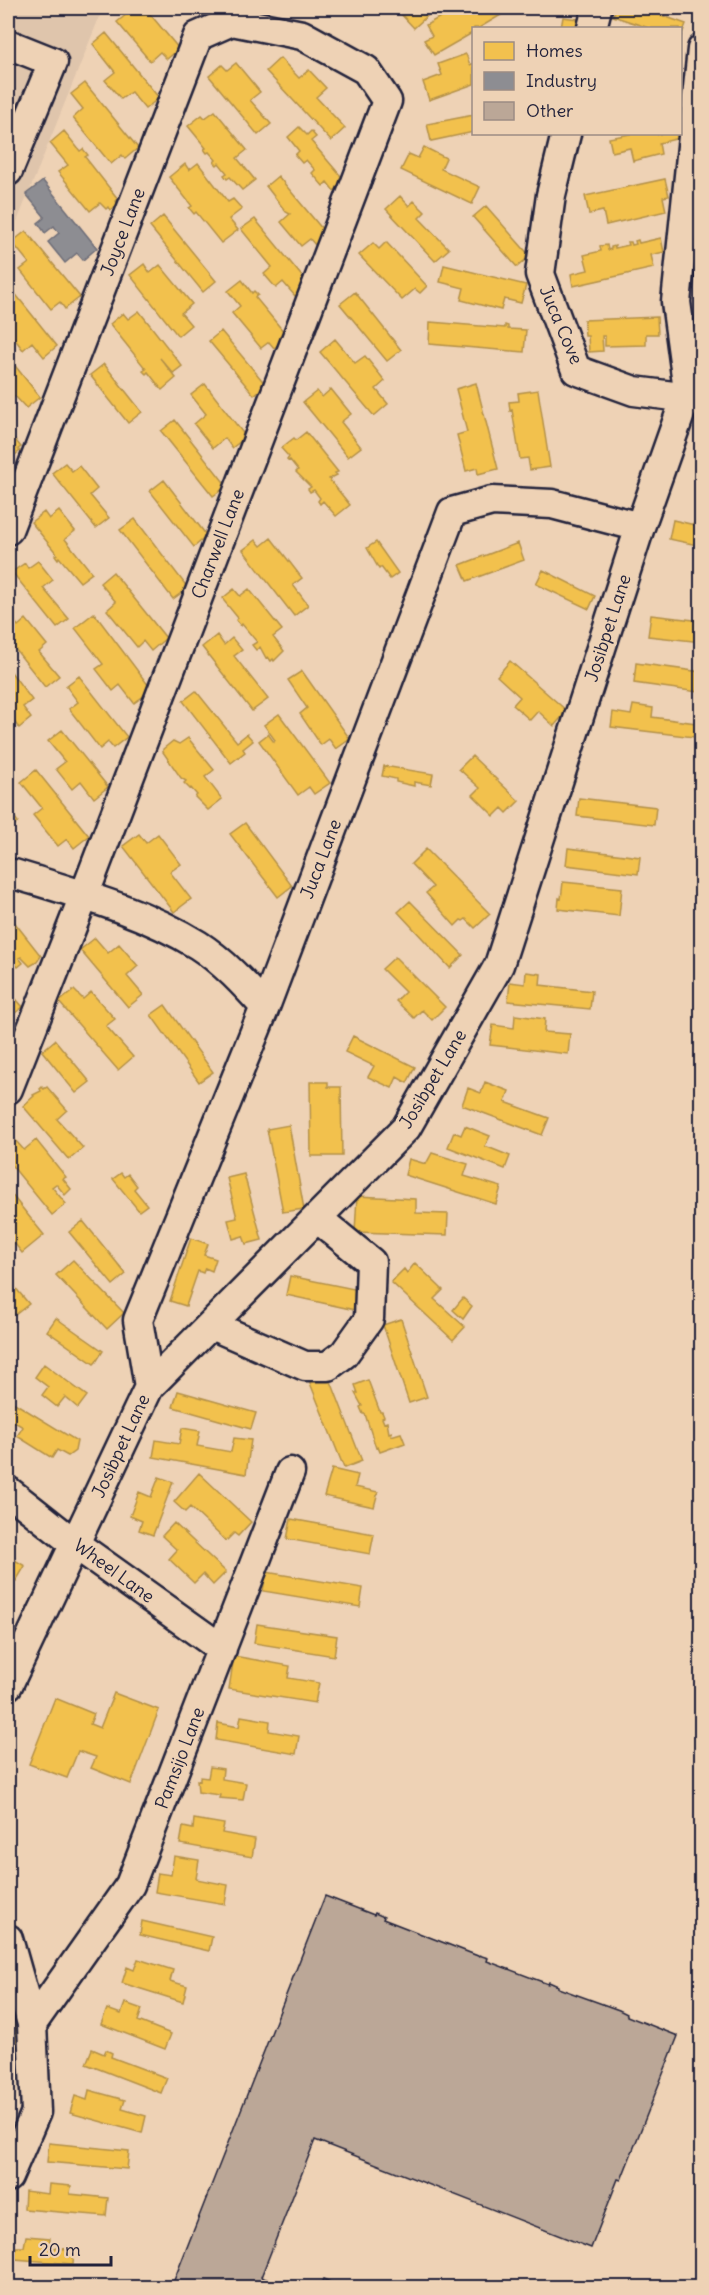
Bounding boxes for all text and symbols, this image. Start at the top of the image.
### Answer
legend [472,27,682,135]
text: Homes [526,39,583,62]
text: Industry [526,69,597,92]
text: Other [526,99,574,122]
street label: Joyce Lane [95,185,150,279]
street label: Juca Cove [535,282,588,368]
street label: Charwell Lane [186,485,249,602]
street label: Josibpet Lane [579,571,636,685]
street label: Juca Lane [295,816,346,902]
street label: Josibpet Lane [394,1025,471,1133]
street label: Josibpet Lane [87,1390,155,1501]
street label: Wheel Lane [69,1534,159,1608]
street label: Pamsijo Lane [150,1704,209,1812]
scale bar [30,2229,111,2267]
text: 20 m [39,2238,81,2261]

